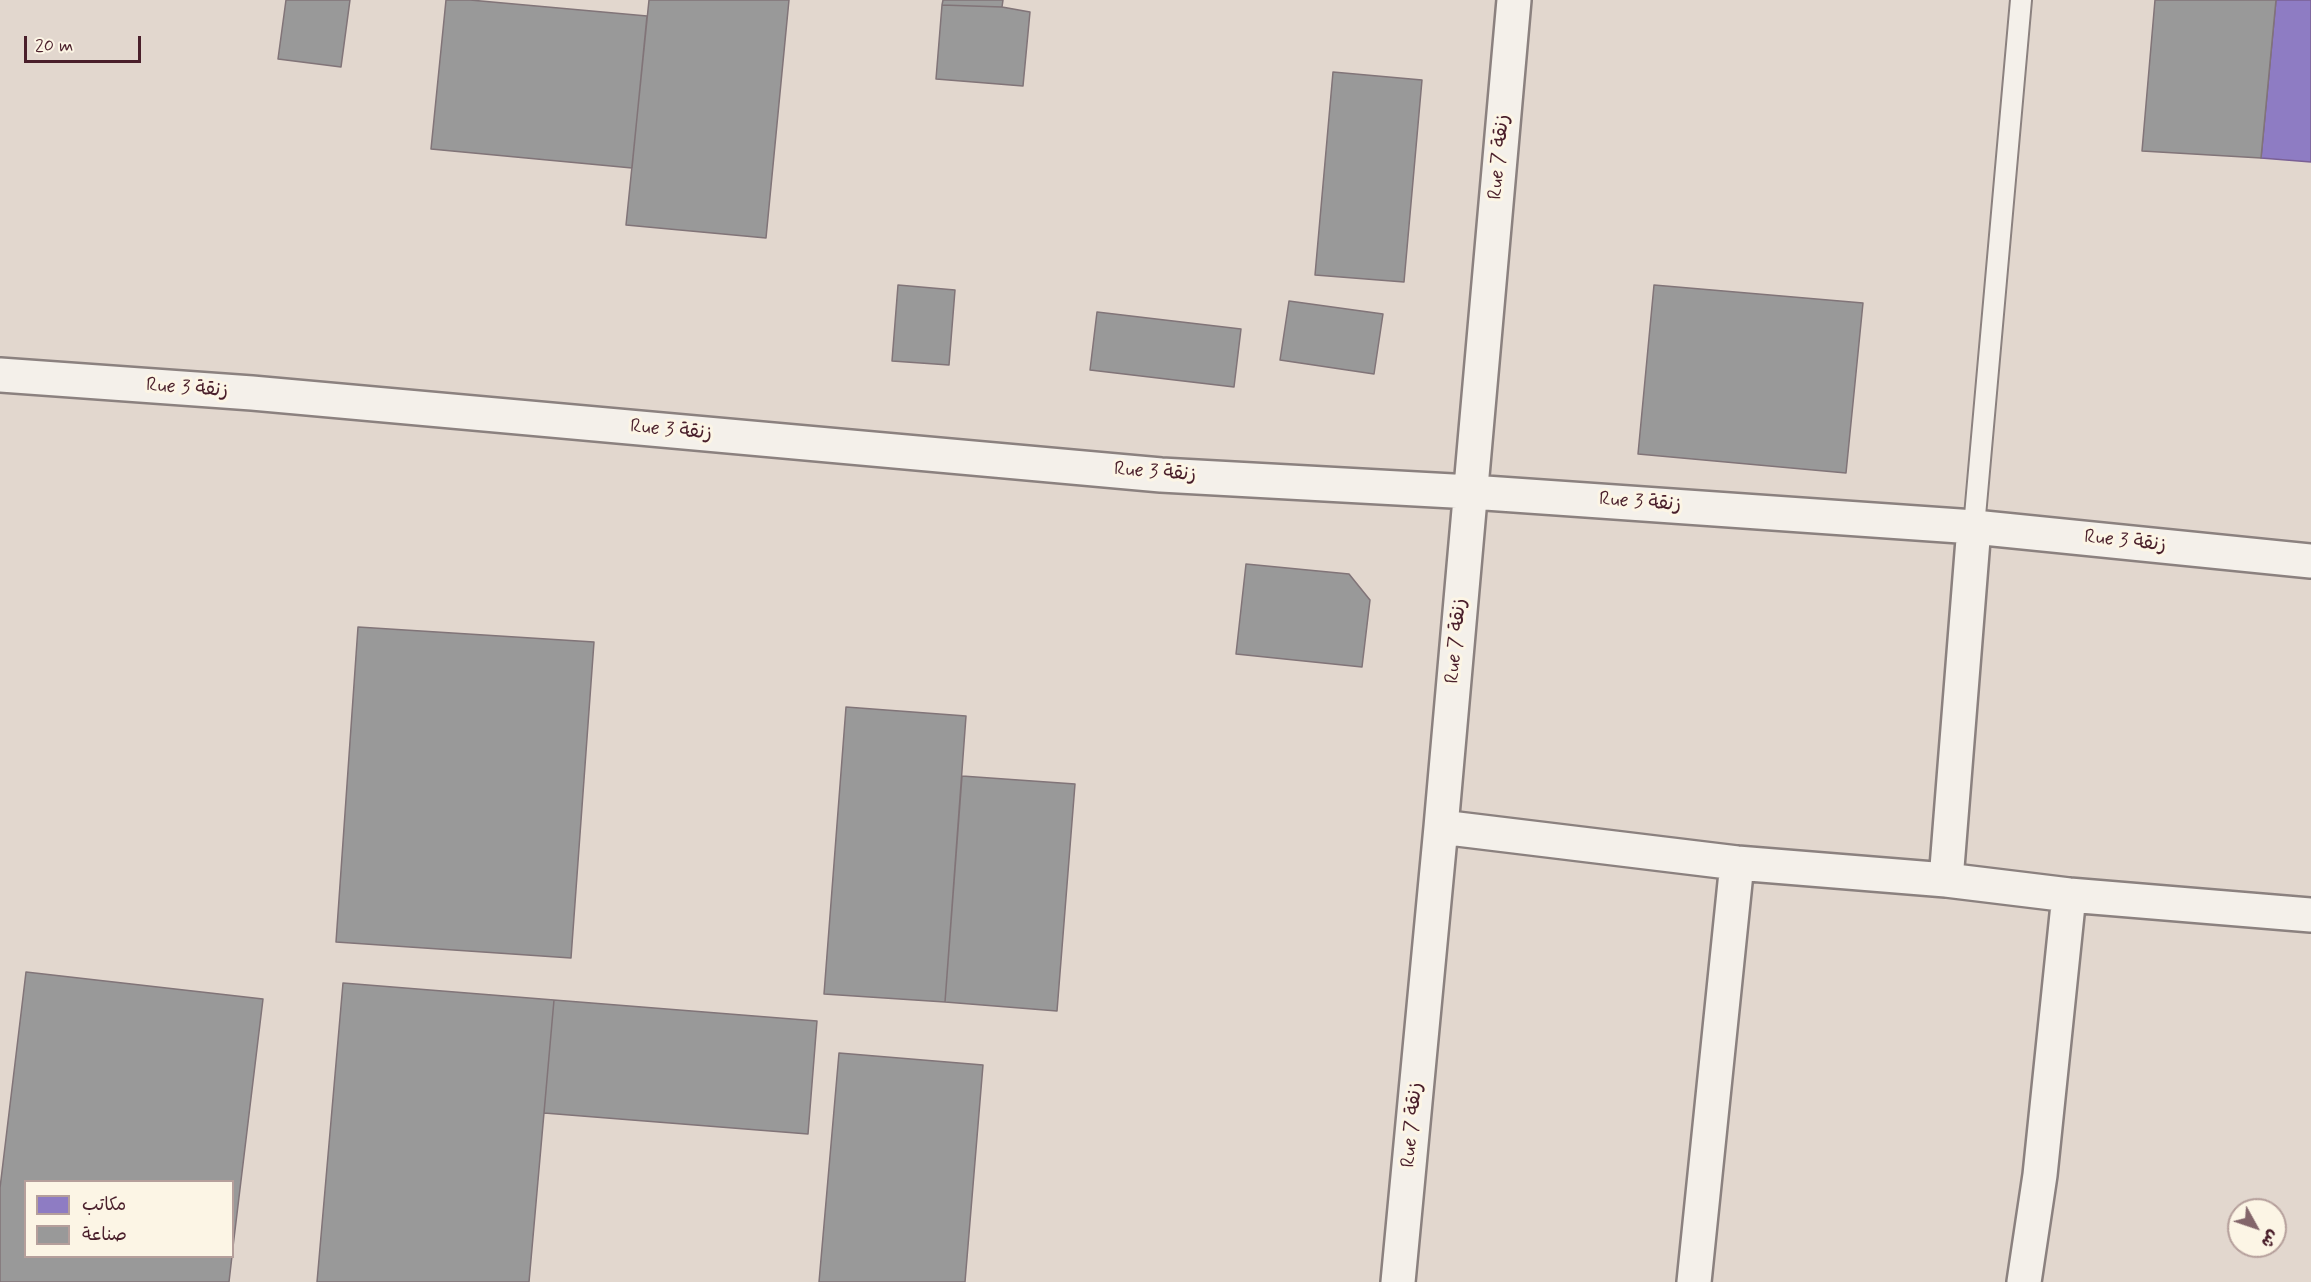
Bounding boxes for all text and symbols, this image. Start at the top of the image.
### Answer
scale bar [27,24,144,62]
text: 20 m [35,34,73,58]
street label: Rue 7 زنقة [1484,113,1516,201]
street label: Rue 3 زنقة [145,374,229,404]
street label: Rue 3 زنقة [629,415,713,447]
street label: Rue 3 زنقة [1113,458,1197,488]
street label: Rue 3 زنقة [1598,488,1682,518]
street label: Rue 3 زنقة [2083,526,2167,558]
street label: Rue 7 زنقة [1441,597,1473,685]
street label: Rue 7 زنقة [1397,1081,1429,1169]
legend [24,1180,234,1258]
text: مكاتب [82,1193,126,1217]
north arrow [2227,1198,2287,1258]
text: صناعة [82,1223,127,1247]
text: ش [2256,1225,2283,1252]

